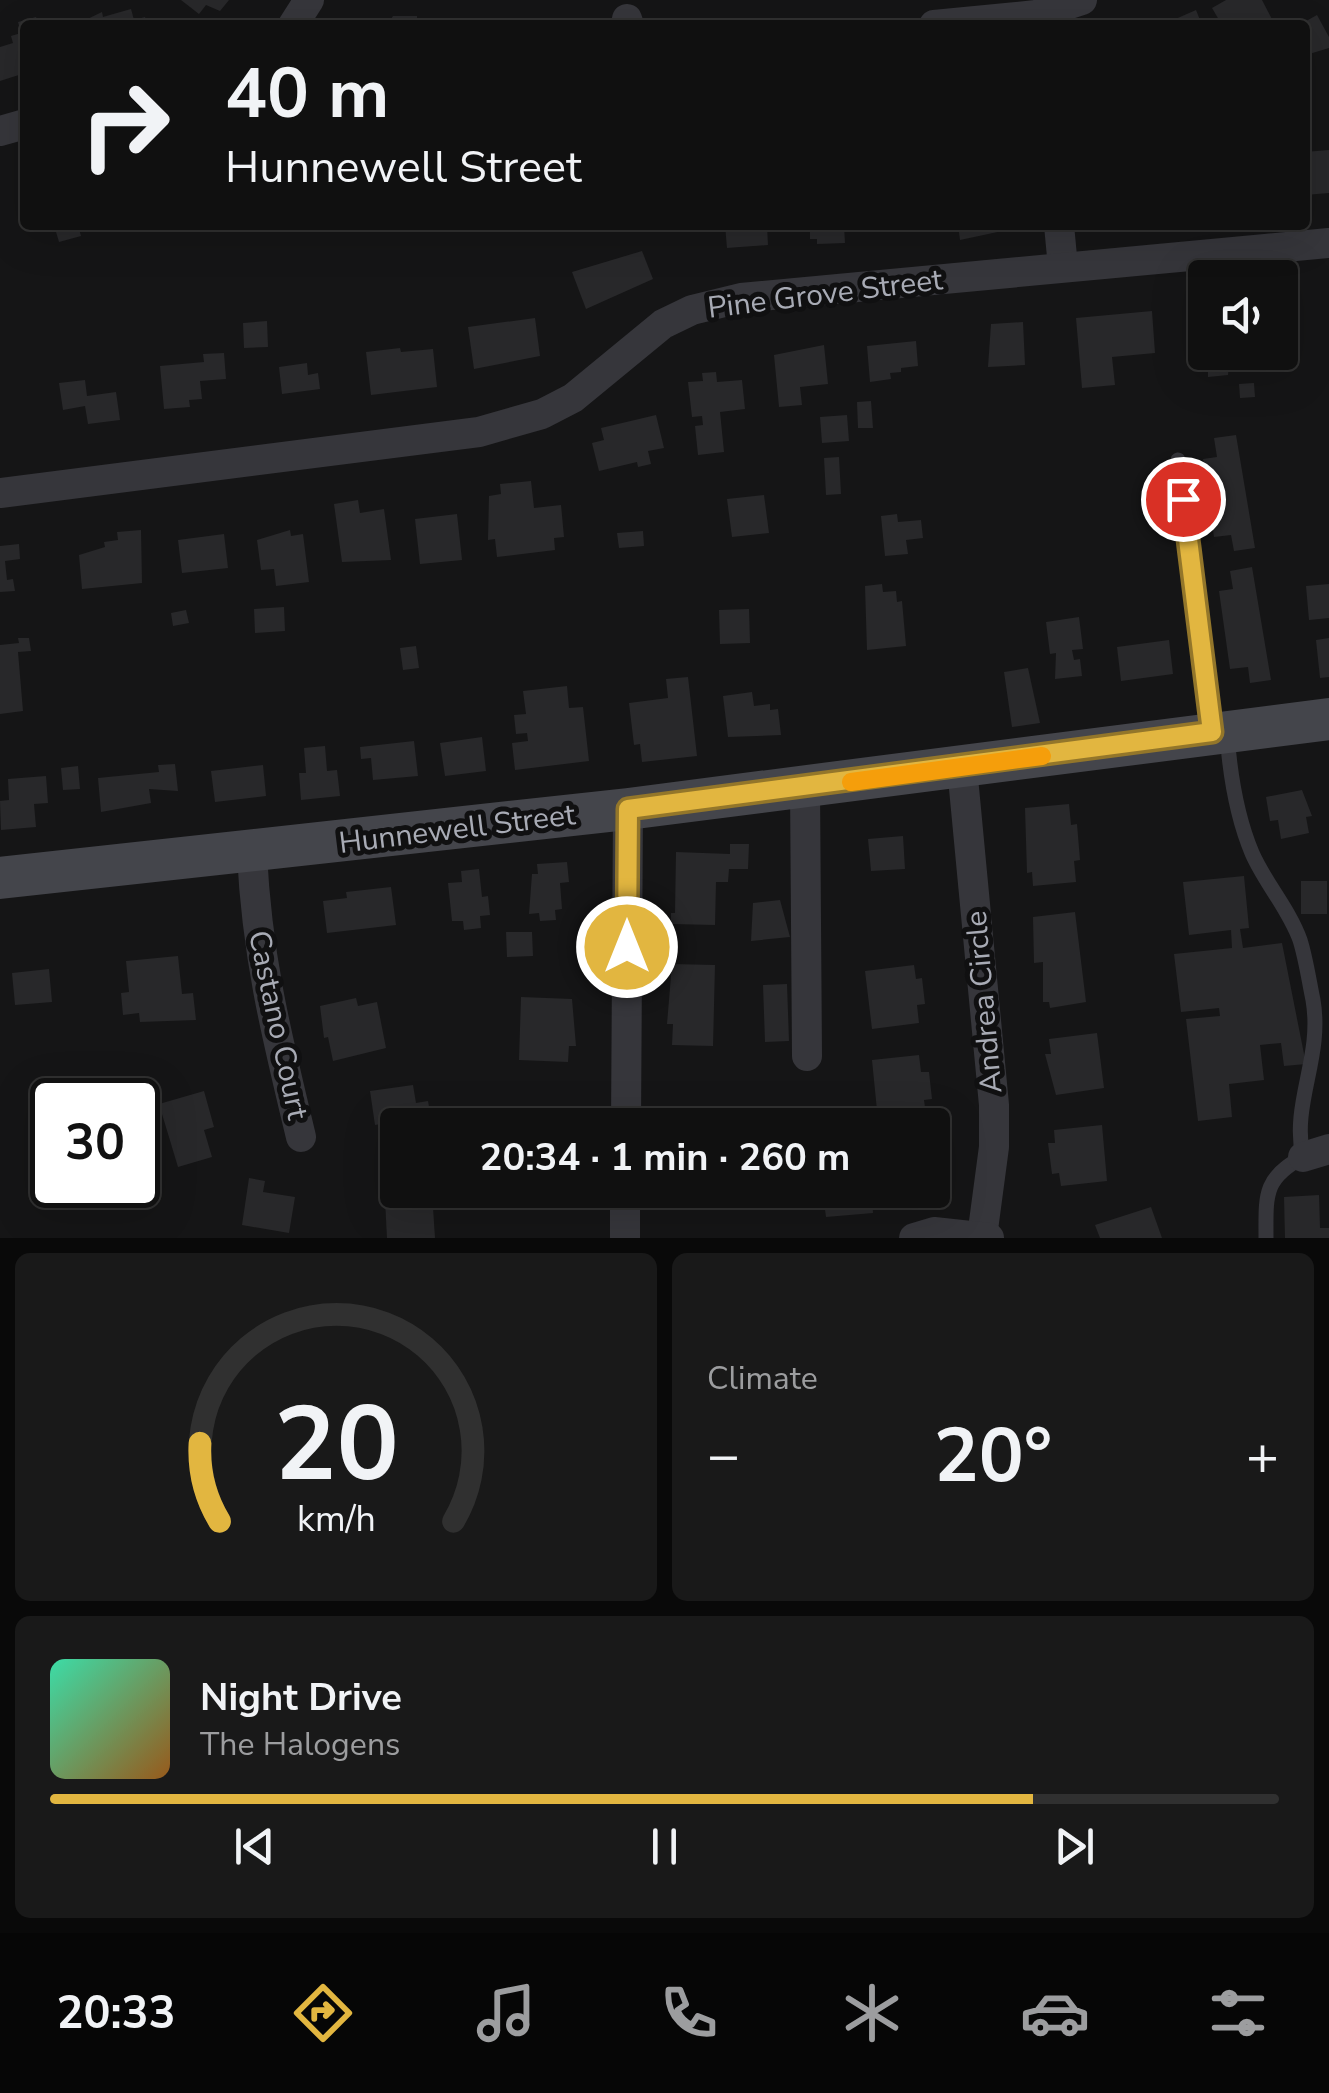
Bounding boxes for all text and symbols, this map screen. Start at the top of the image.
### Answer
text: 40 m [225,46,389,142]
icon: right [60,60,190,190]
text: Hunnewell Street [225,137,582,198]
street label: Pine Grove Street [705,259,945,329]
map controls [1188,260,1298,370]
button: sound [1188,260,1298,370]
pin [1141,457,1226,542]
icon: arrive [1156,472,1211,527]
street label: Hunnewell Street [336,794,578,864]
position arrow [575,895,679,999]
street label: Andrea Circle [956,909,1012,1095]
street label: Castano Court [238,927,318,1124]
speed limit sign: 30 [30,1078,160,1208]
text: 20:34 · 1 min · 260 m [480,1132,850,1183]
text: Climate [707,1357,818,1400]
text: 20 [274,1374,398,1516]
text: 20° [934,1405,1052,1507]
text: − [707,1418,740,1493]
text: + [1246,1418,1279,1493]
text: km/h [297,1495,375,1544]
text: Night Drive [200,1672,402,1723]
text: The Halogens [200,1723,400,1766]
icon: previous [227,1819,282,1874]
icon: pause [637,1819,692,1874]
icon: next [1047,1819,1102,1874]
icon: directions [288,1978,358,2048]
icon: music [471,1978,541,2048]
icon: phone [654,1978,724,2048]
icon: climate [837,1978,907,2048]
icon: car [1020,1978,1090,2048]
icon: filters [1203,1978,1273,2048]
text: 20:33 [56,1983,176,2044]

